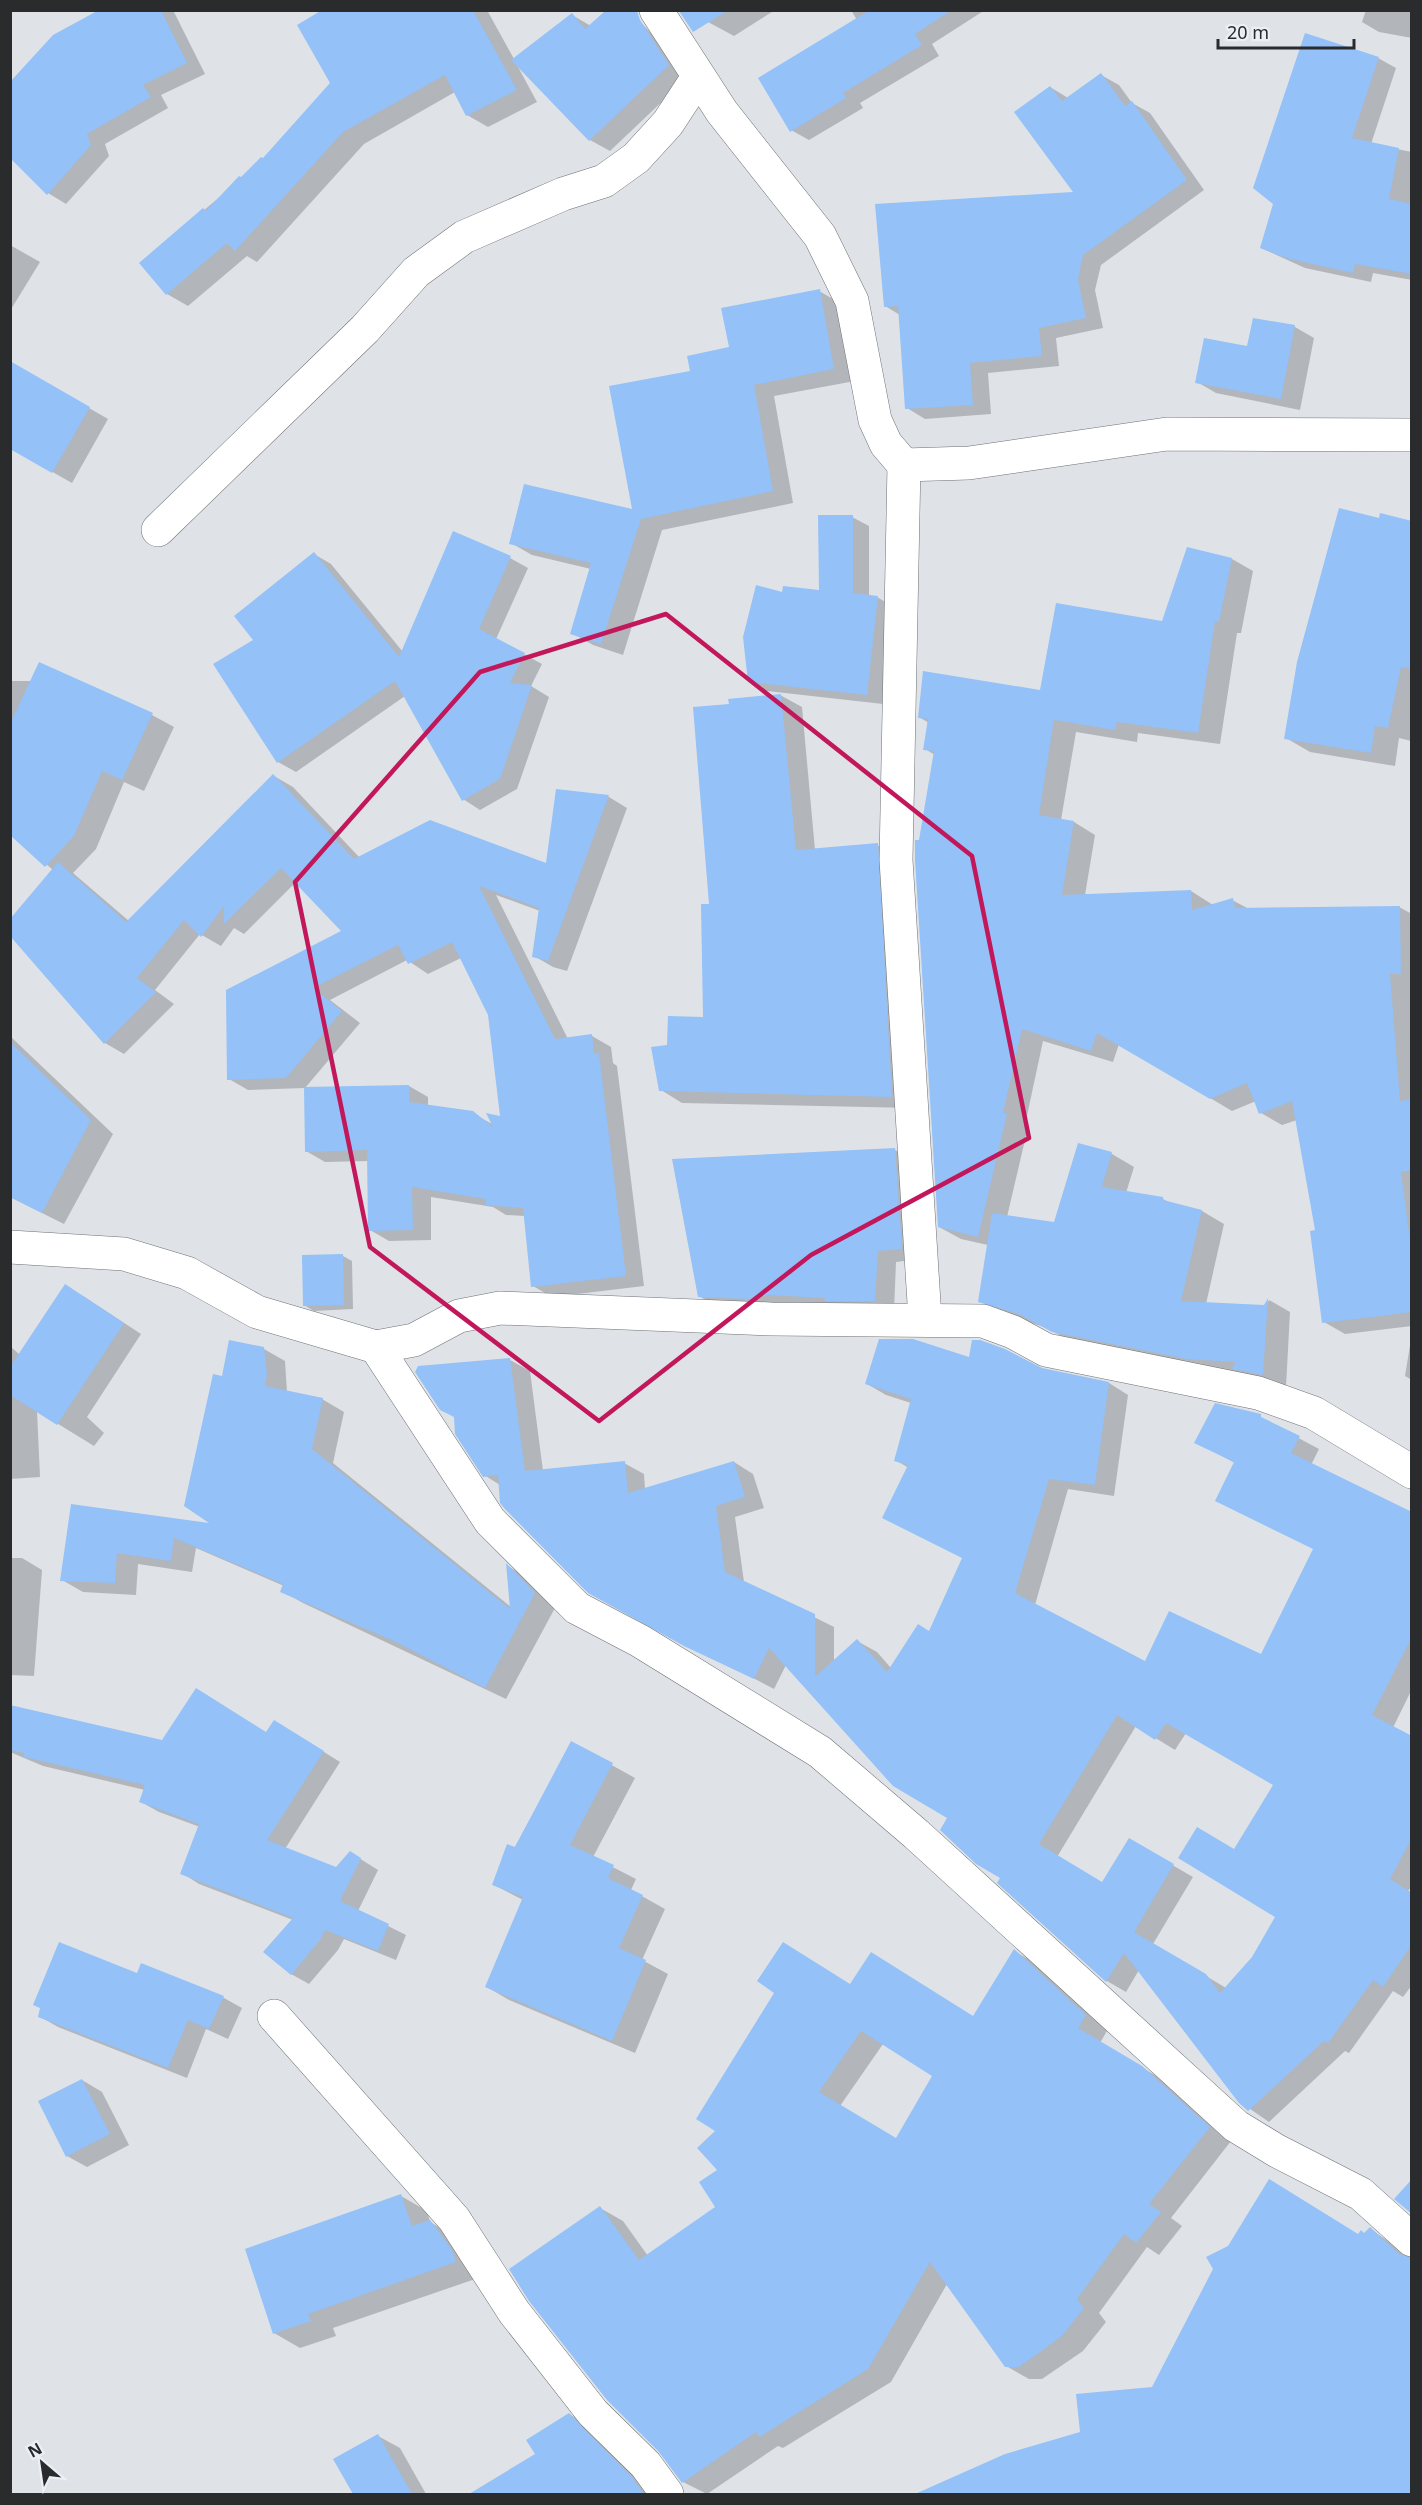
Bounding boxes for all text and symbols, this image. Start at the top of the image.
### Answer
scale bar [1218,12,1354,50]
text: 20 m [1227,20,1269,44]
north arrow [12,2433,72,2493]
text: N [24,2437,46,2463]

